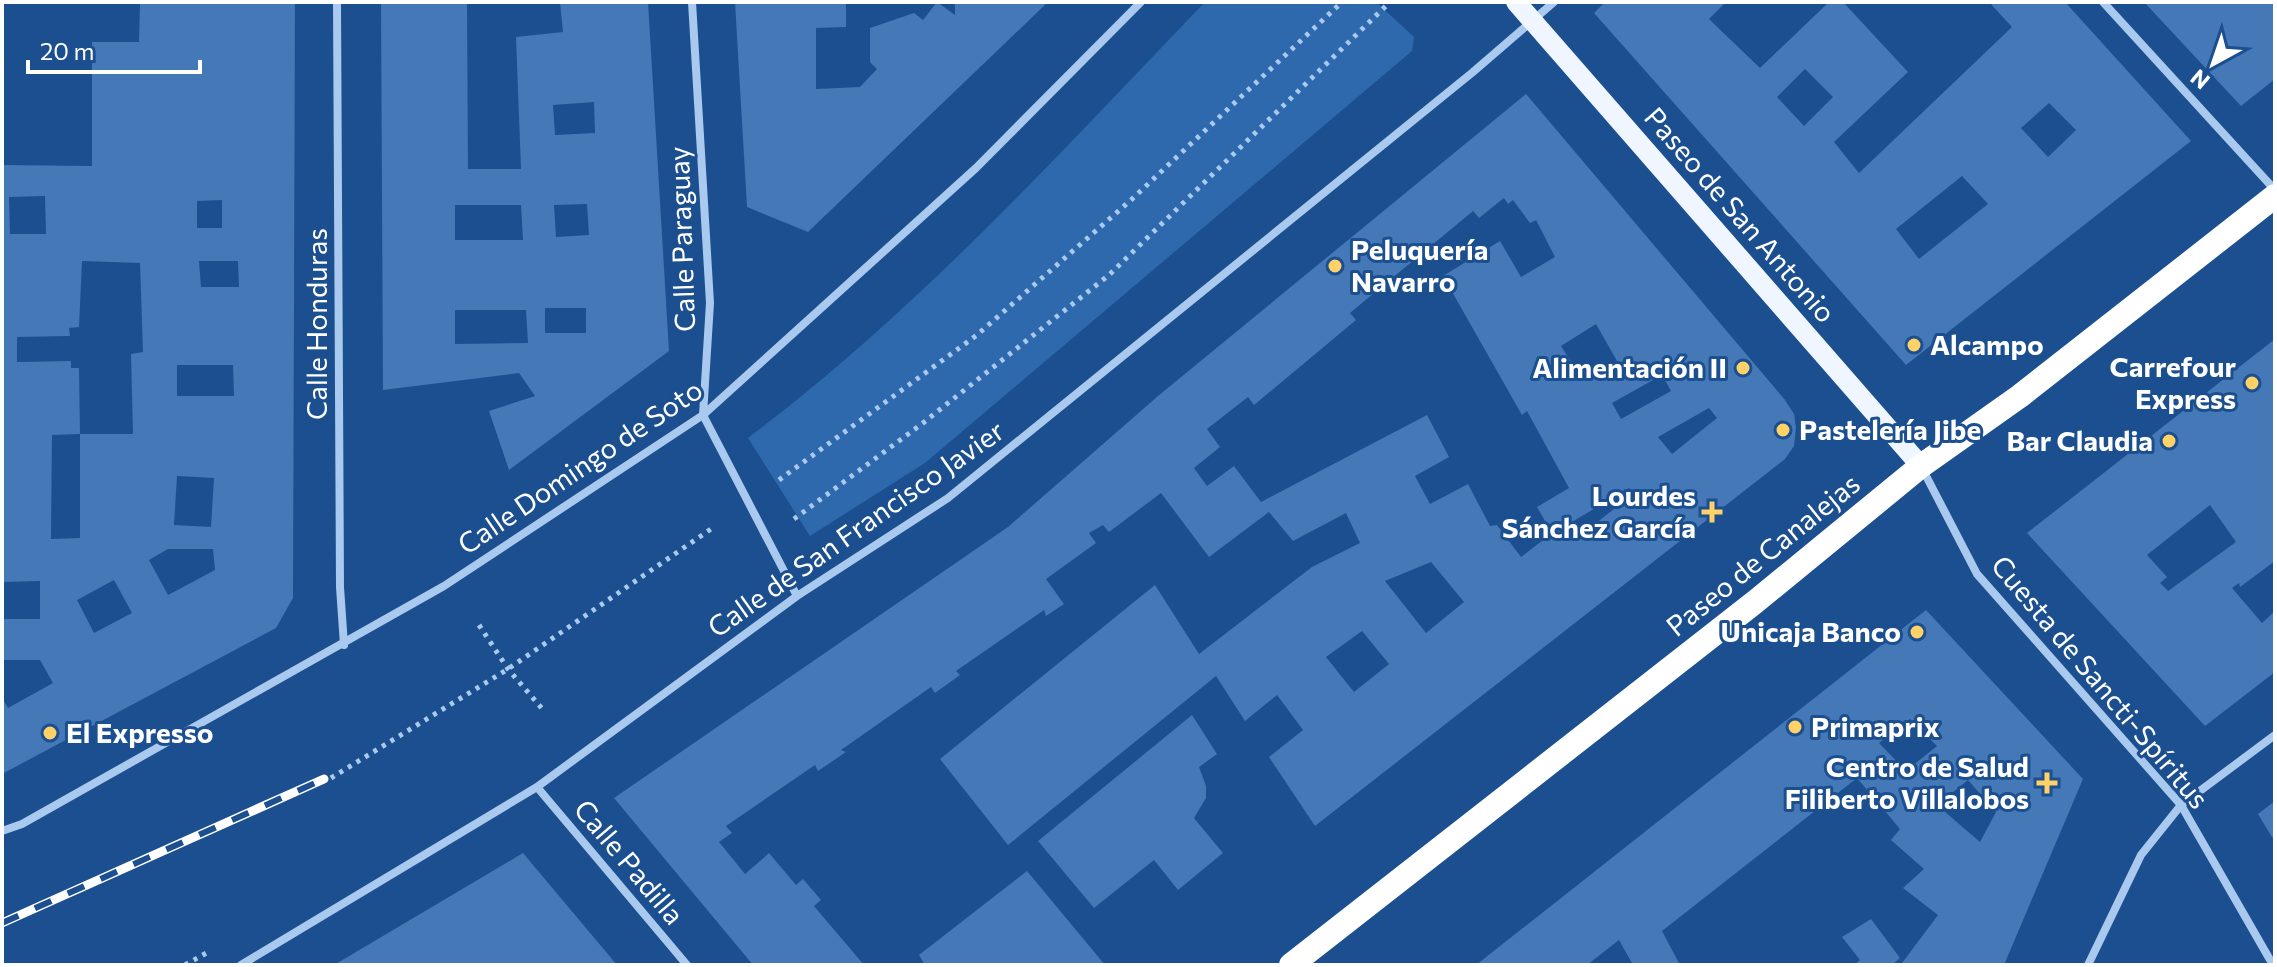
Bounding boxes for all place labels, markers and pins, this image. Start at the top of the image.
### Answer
place label: Peluquería Navarro [1351,232,1488,298]
marker: Peluquería Navarro [1326,257,1344,275]
place label: Alcampo [1930,327,2044,361]
marker: Alcampo [1905,336,1923,354]
place label: Carrefour Express [2110,349,2236,415]
place label: Alimentación II [1532,350,1727,384]
marker: Alimentación II [1734,359,1752,377]
marker: Carrefour Express [2243,374,2261,392]
place label: Pastelería Jibe [1799,412,1981,446]
marker: Pastelería Jibe [1774,421,1792,439]
place label: Bar Claudia [2006,423,2153,457]
marker: Bar Claudia [2160,432,2178,450]
place label: Lourdes Sánchez García [1502,478,1696,544]
marker: Lourdes Sánchez García [1703,503,1721,521]
place label: Unicaja Banco [1721,614,1901,648]
marker: Unicaja Banco [1908,623,1926,641]
place label: Primaprix [1811,709,1940,743]
place label: El Expresso [66,715,214,749]
marker: Primaprix [1786,718,1804,736]
marker: El Expresso [41,724,59,742]
place label: Centro de Salud Filiberto Villalobos [1785,749,2029,815]
marker: Centro de Salud Filiberto Villalobos [2036,772,2058,794]

